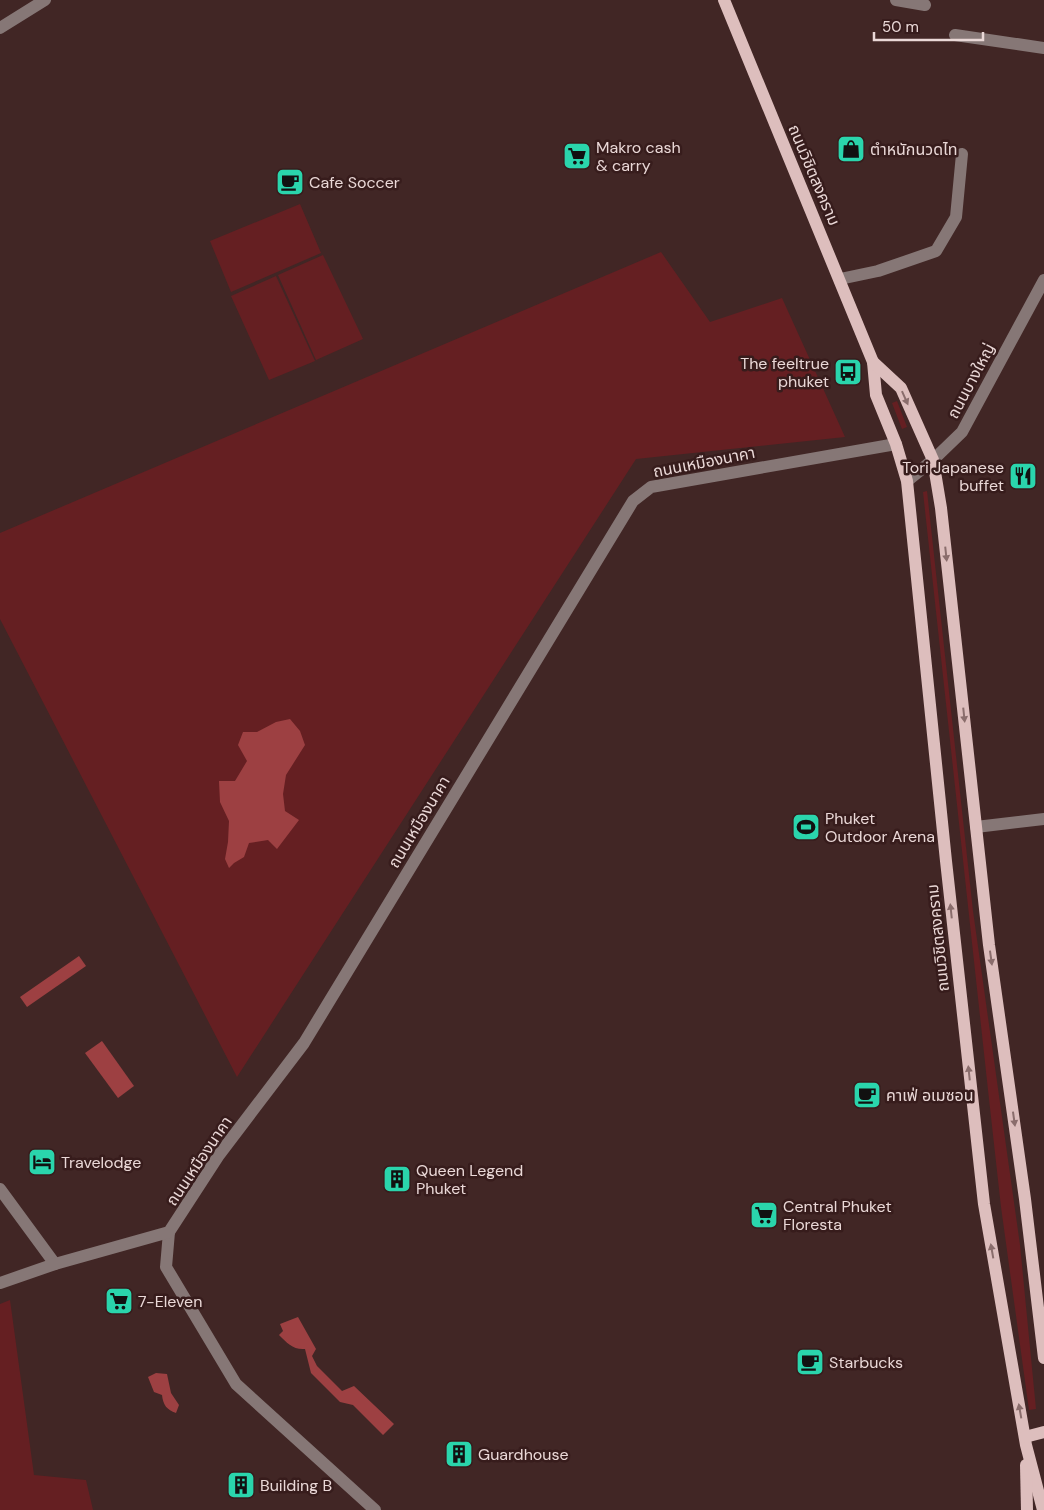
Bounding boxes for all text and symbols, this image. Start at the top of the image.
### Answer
scale bar [874,10,983,42]
text: 50 m [882,17,919,37]
street label: ถนนวิชิตสงคราม [783,121,845,229]
shop icon: ตำหนักนวดไท [836,134,866,164]
place label: Makro cash & carry [596,137,681,176]
place label: ตำหนักนวดไท [870,139,958,160]
supermarket icon: Makro cash & carry [562,141,592,171]
cafe icon: Cafe Soccer [275,167,305,197]
place label: Cafe Soccer [309,172,400,193]
street label: ถนนบางใหญ่ [942,340,1000,422]
place label: The feeltrue phuket [740,353,829,392]
bus stop icon: The feeltrue phuket [833,357,863,387]
one-way arrow [902,391,910,405]
street label: ถนนเหมืองนาคา [651,442,757,482]
place label: Tori Japanese buffet [902,457,1004,496]
restaurant icon: Tori Japanese buffet [1008,461,1038,491]
one-way arrow [942,546,950,562]
one-way arrow [960,708,968,724]
street label: ถนนเหมืองนาคา [383,772,455,872]
place label: Phuket Outdoor Arena [825,808,935,847]
sports icon: Phuket Outdoor Arena [791,812,821,842]
street label: ถนนวิชิตสงคราม [922,883,954,993]
one-way arrow [947,903,955,919]
one-way arrow [987,950,995,966]
one-way arrow [965,1065,973,1081]
cafe icon: คาเฟ่ อเมซอน [852,1080,882,1110]
place label: คาเฟ่ อเมซอน [886,1085,974,1106]
one-way arrow [1010,1111,1018,1127]
street label: ถนนเหมืองนาคา [161,1112,237,1210]
hotel icon: Travelodge [27,1147,57,1177]
place label: Travelodge [61,1152,141,1173]
place label: Queen Legend Phuket [416,1160,523,1199]
building icon: Queen Legend Phuket [382,1164,412,1194]
place label: Central Phuket Floresta [783,1196,892,1235]
supermarket icon: Central Phuket Floresta [749,1200,779,1230]
one-way arrow [988,1243,996,1259]
supermarket icon: 7-Eleven [104,1286,134,1316]
place label: 7-Eleven [138,1291,202,1312]
cafe icon: Starbucks [795,1347,825,1377]
place label: Starbucks [829,1352,903,1373]
one-way arrow [1016,1403,1024,1419]
building icon: Guardhouse [444,1439,474,1469]
place label: Guardhouse [478,1444,569,1465]
building icon: Building B [226,1470,256,1500]
place label: Building B [260,1475,332,1496]

